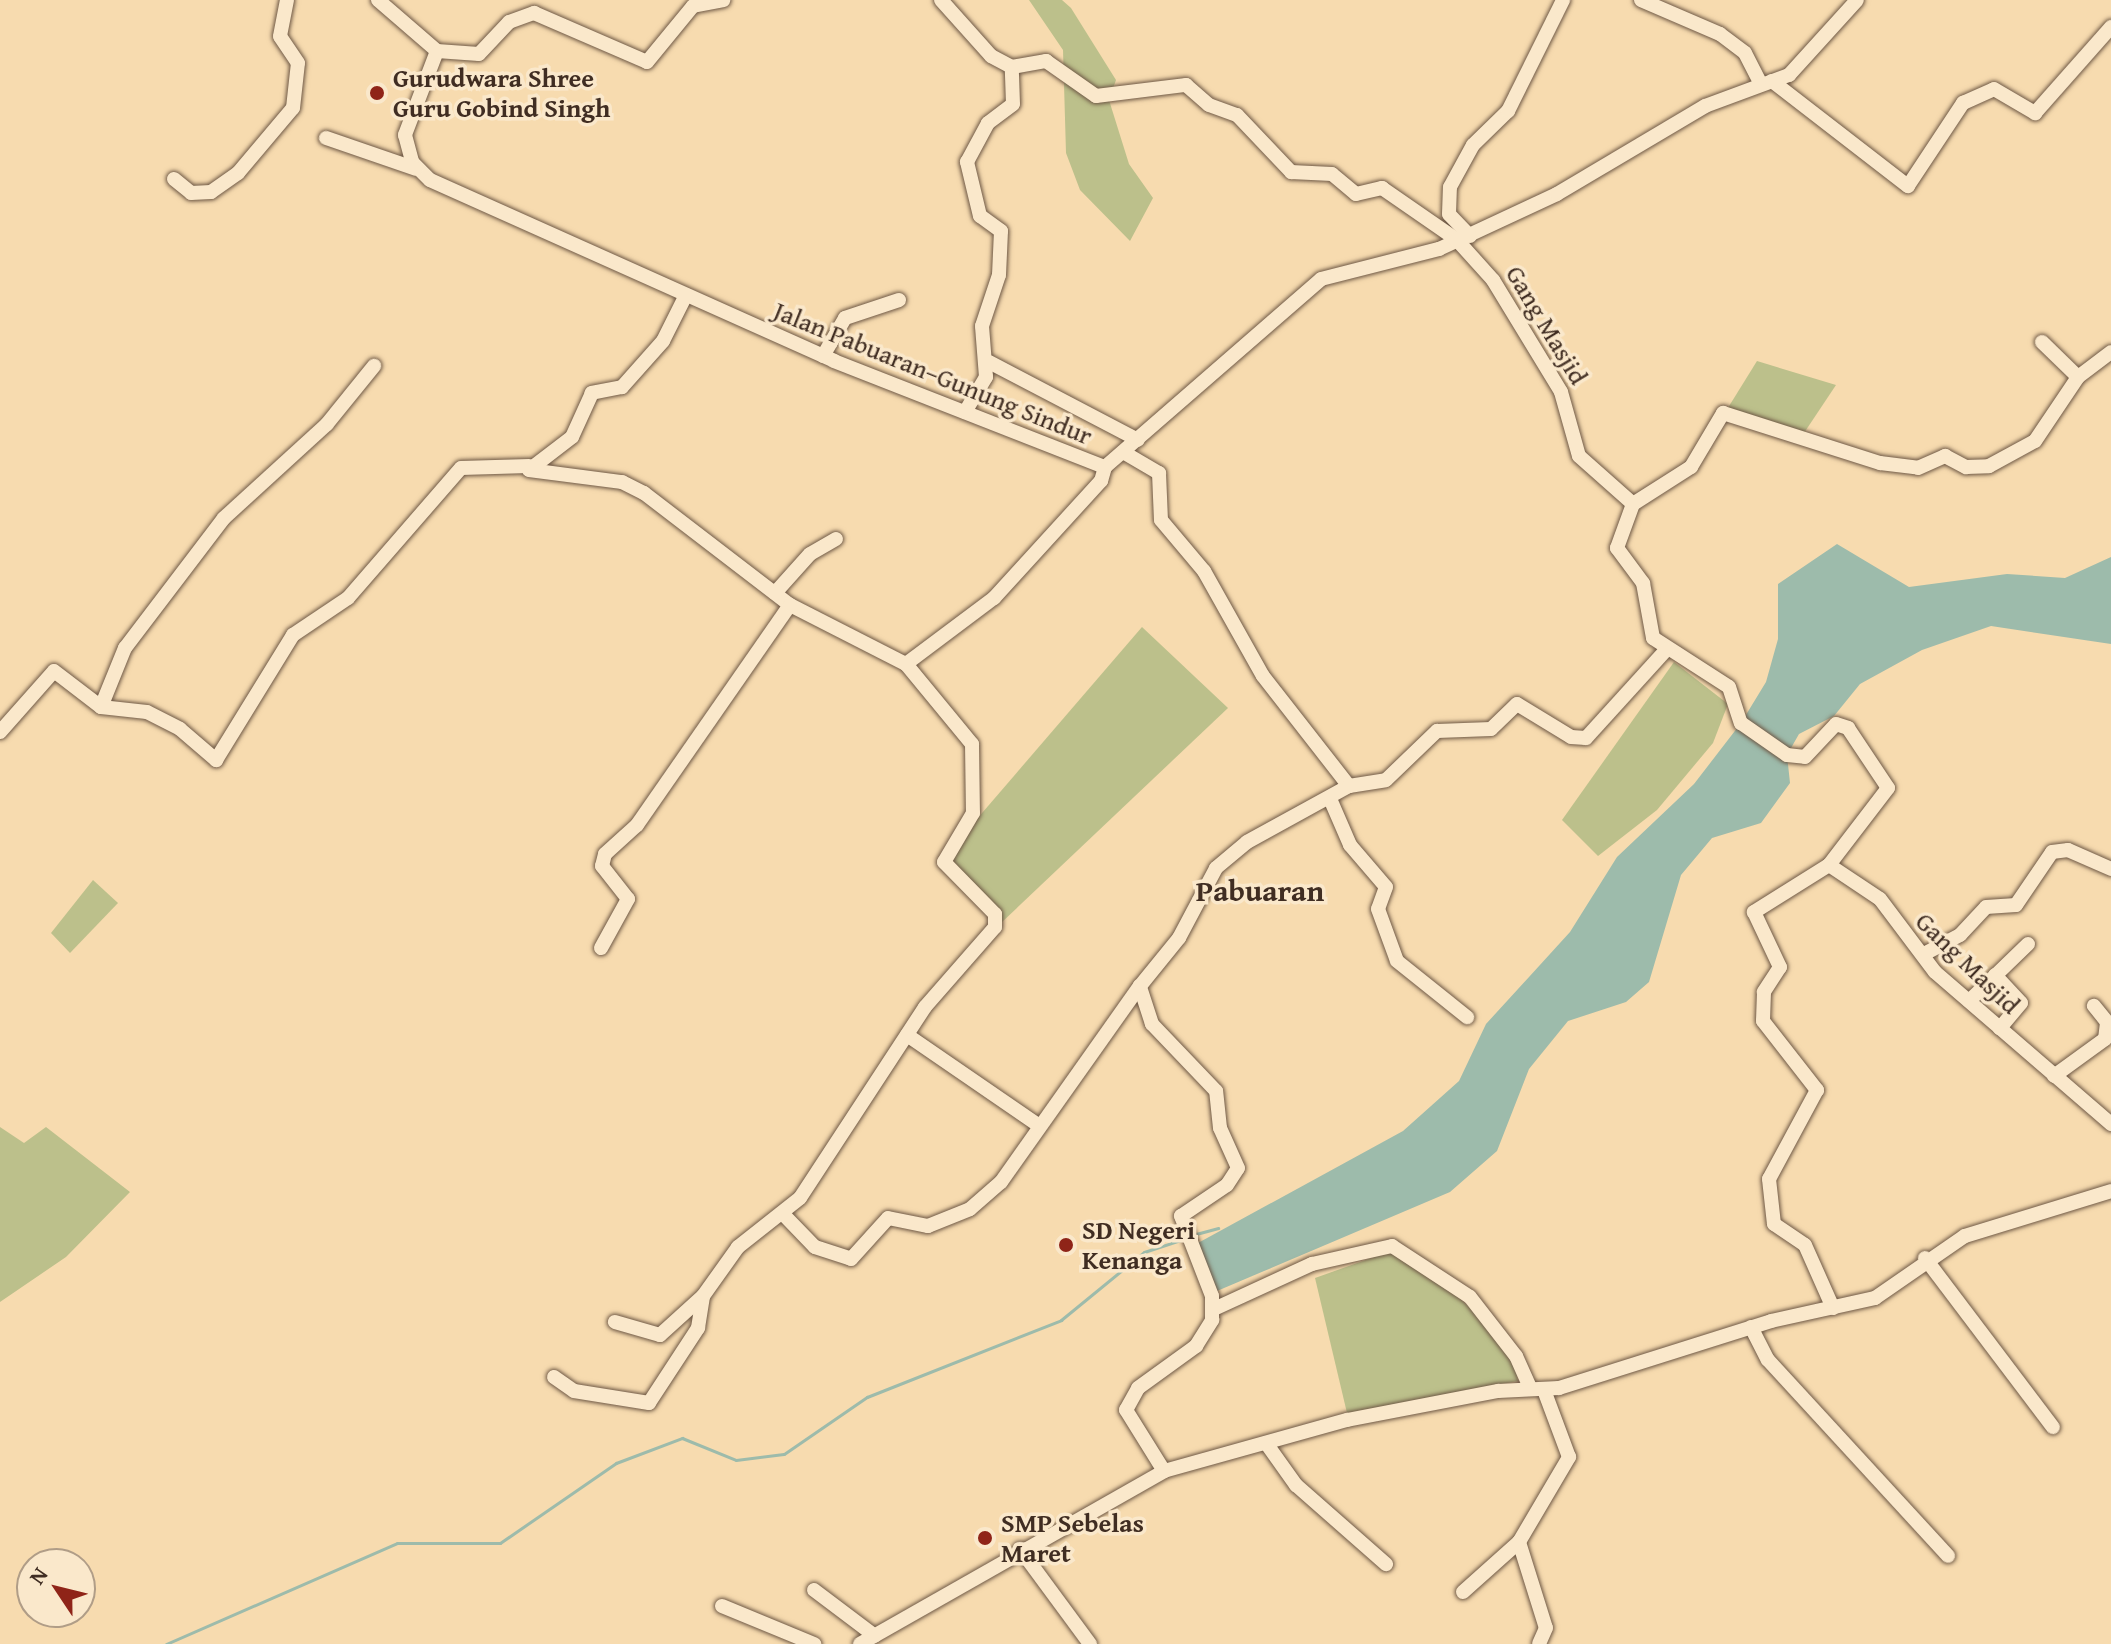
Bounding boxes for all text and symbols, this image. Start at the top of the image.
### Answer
place label: Gurudwara Shree Guru Gobind Singh [393,62,610,124]
marker: Gurudwara Shree Guru Gobind Singh [368,84,386,102]
street label: Gang Masjid [1499,260,1595,390]
street label: Jalan Pabuaran–Gunung Sindur [769,295,1097,451]
district label: Pabuaran [1196,872,1324,908]
street label: Gang Masjid [1909,906,2027,1020]
place label: SD Negeri Kenanga [1082,1214,1195,1276]
marker: SD Negeri Kenanga [1057,1236,1075,1254]
place label: SMP Sebelas Maret [1001,1507,1144,1568]
marker: SMP Sebelas Maret [976,1529,994,1547]
north arrow [16,1548,96,1628]
text: N [21,1560,55,1591]

